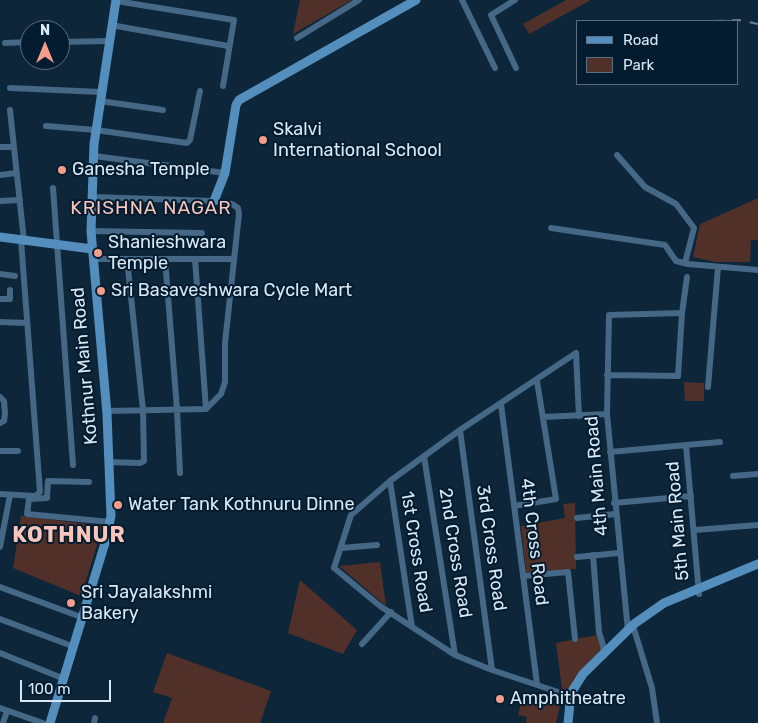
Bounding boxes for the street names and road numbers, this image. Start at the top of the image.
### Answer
street label: Kothnur Main Road [67,286,103,446]
street label: 4th Main Road [581,415,613,537]
street label: 5th Main Road [662,460,694,582]
street label: 4th Cross Road [515,477,553,607]
street label: 3rd Cross Road [471,484,511,612]
street label: 2nd Cross Road [434,487,476,619]
street label: 1st Cross Road [396,490,436,614]

